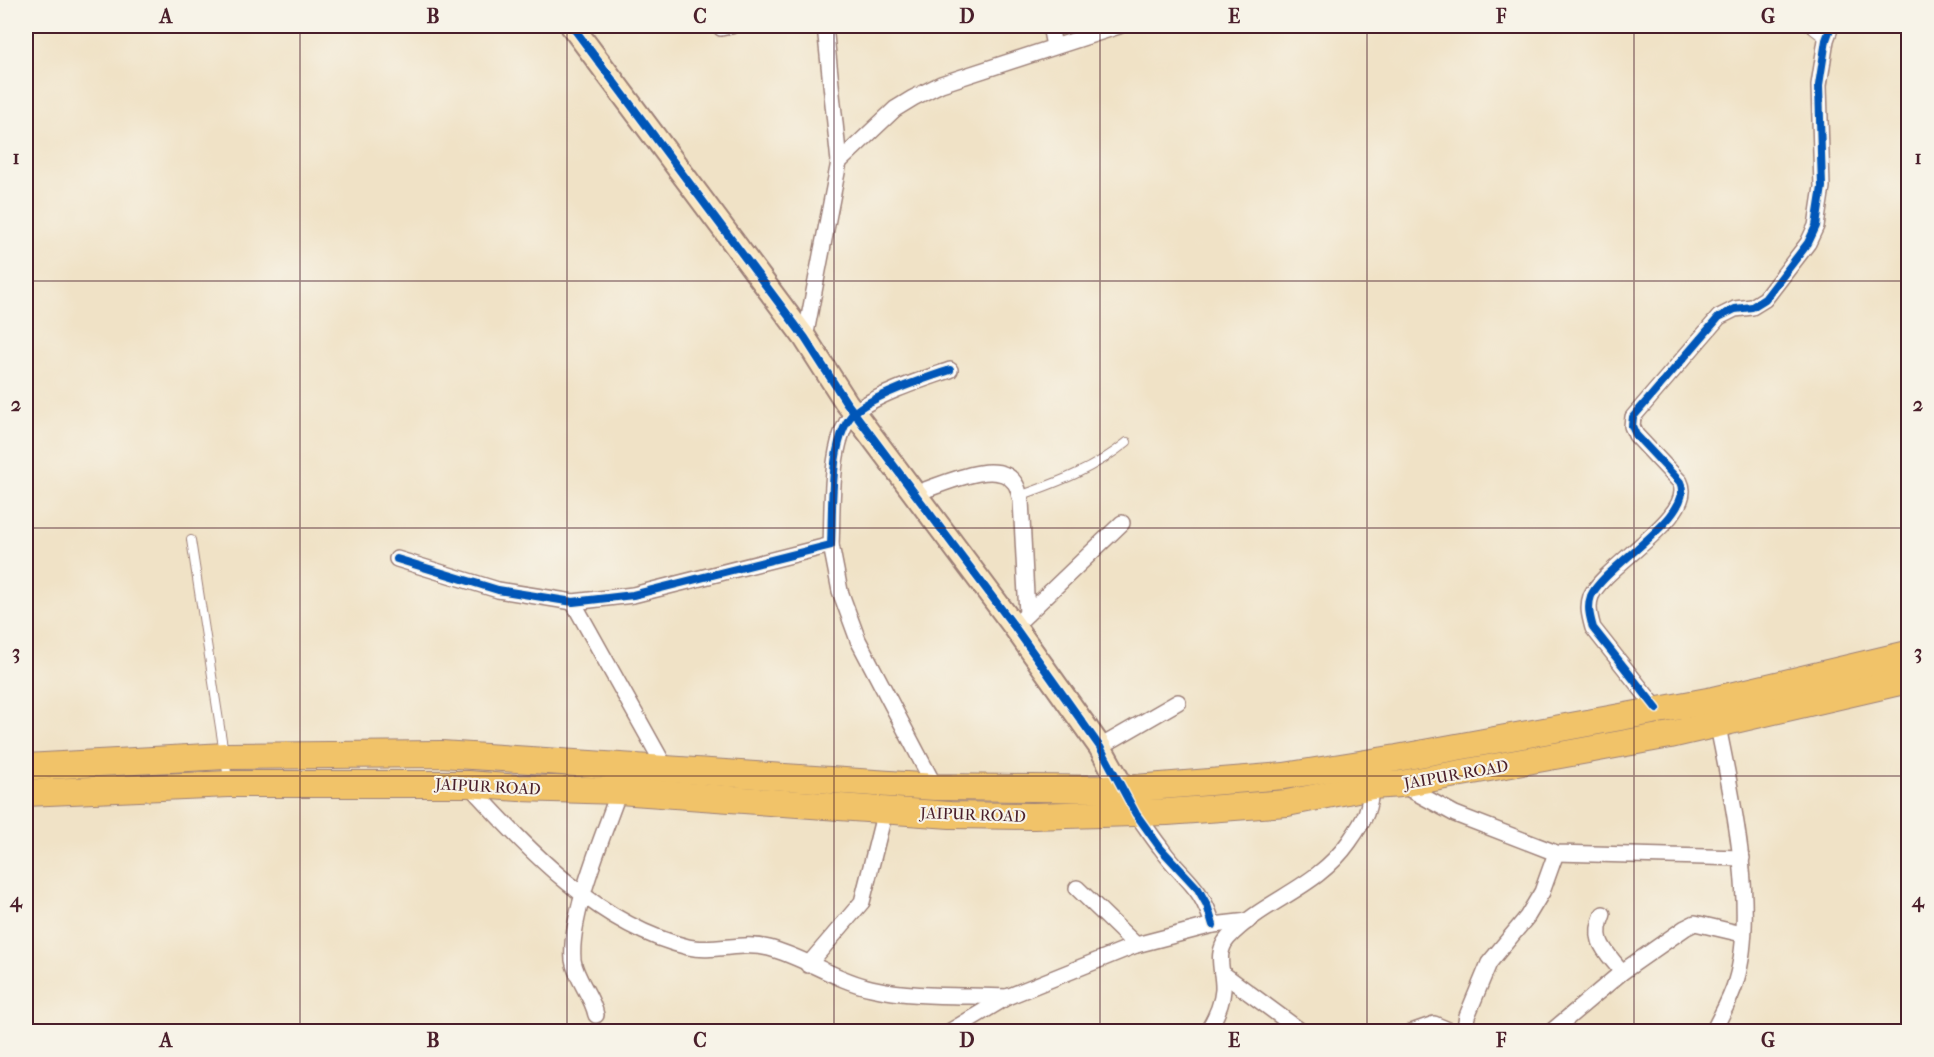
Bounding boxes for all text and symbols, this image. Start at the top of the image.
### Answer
text: A [158,5,174,28]
text: B [426,5,440,28]
text: C [693,5,707,28]
text: D [959,5,975,28]
text: E [1228,5,1240,28]
text: F [1495,5,1507,28]
text: G [1761,5,1775,28]
text: 1 [12,146,20,169]
text: 1 [1914,146,1922,169]
text: 2 [11,393,21,416]
text: 2 [1913,393,1923,416]
text: 3 [12,641,20,664]
text: 3 [1914,641,1922,664]
street label: JAIPUR ROAD [1400,756,1510,793]
street label: JAIPUR ROAD [433,774,541,799]
street label: JAIPUR ROAD [918,803,1026,826]
text: 4 [9,889,23,913]
text: 4 [1911,889,1925,913]
text: A [158,1029,174,1052]
text: B [426,1029,440,1052]
text: C [693,1029,707,1052]
text: D [959,1029,975,1052]
text: E [1228,1029,1240,1052]
text: F [1495,1029,1507,1052]
text: G [1761,1029,1775,1052]

